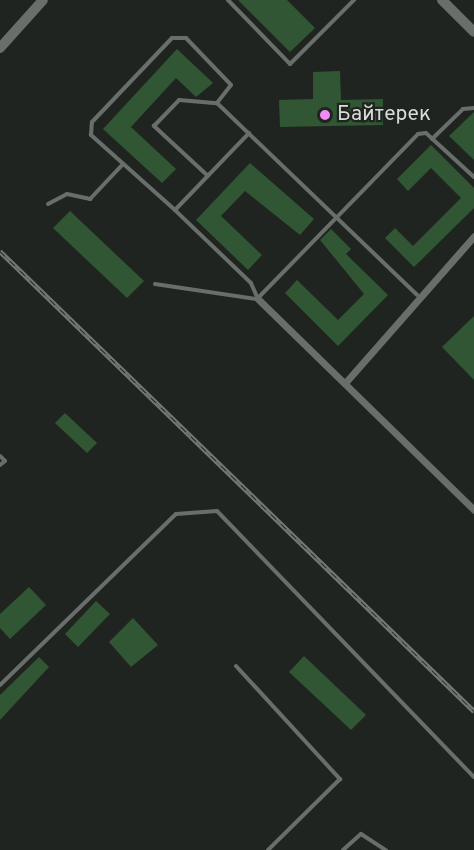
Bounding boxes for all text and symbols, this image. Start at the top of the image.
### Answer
place label: Байтерек [337,102,431,128]
marker: Байтерек [318,108,332,122]

